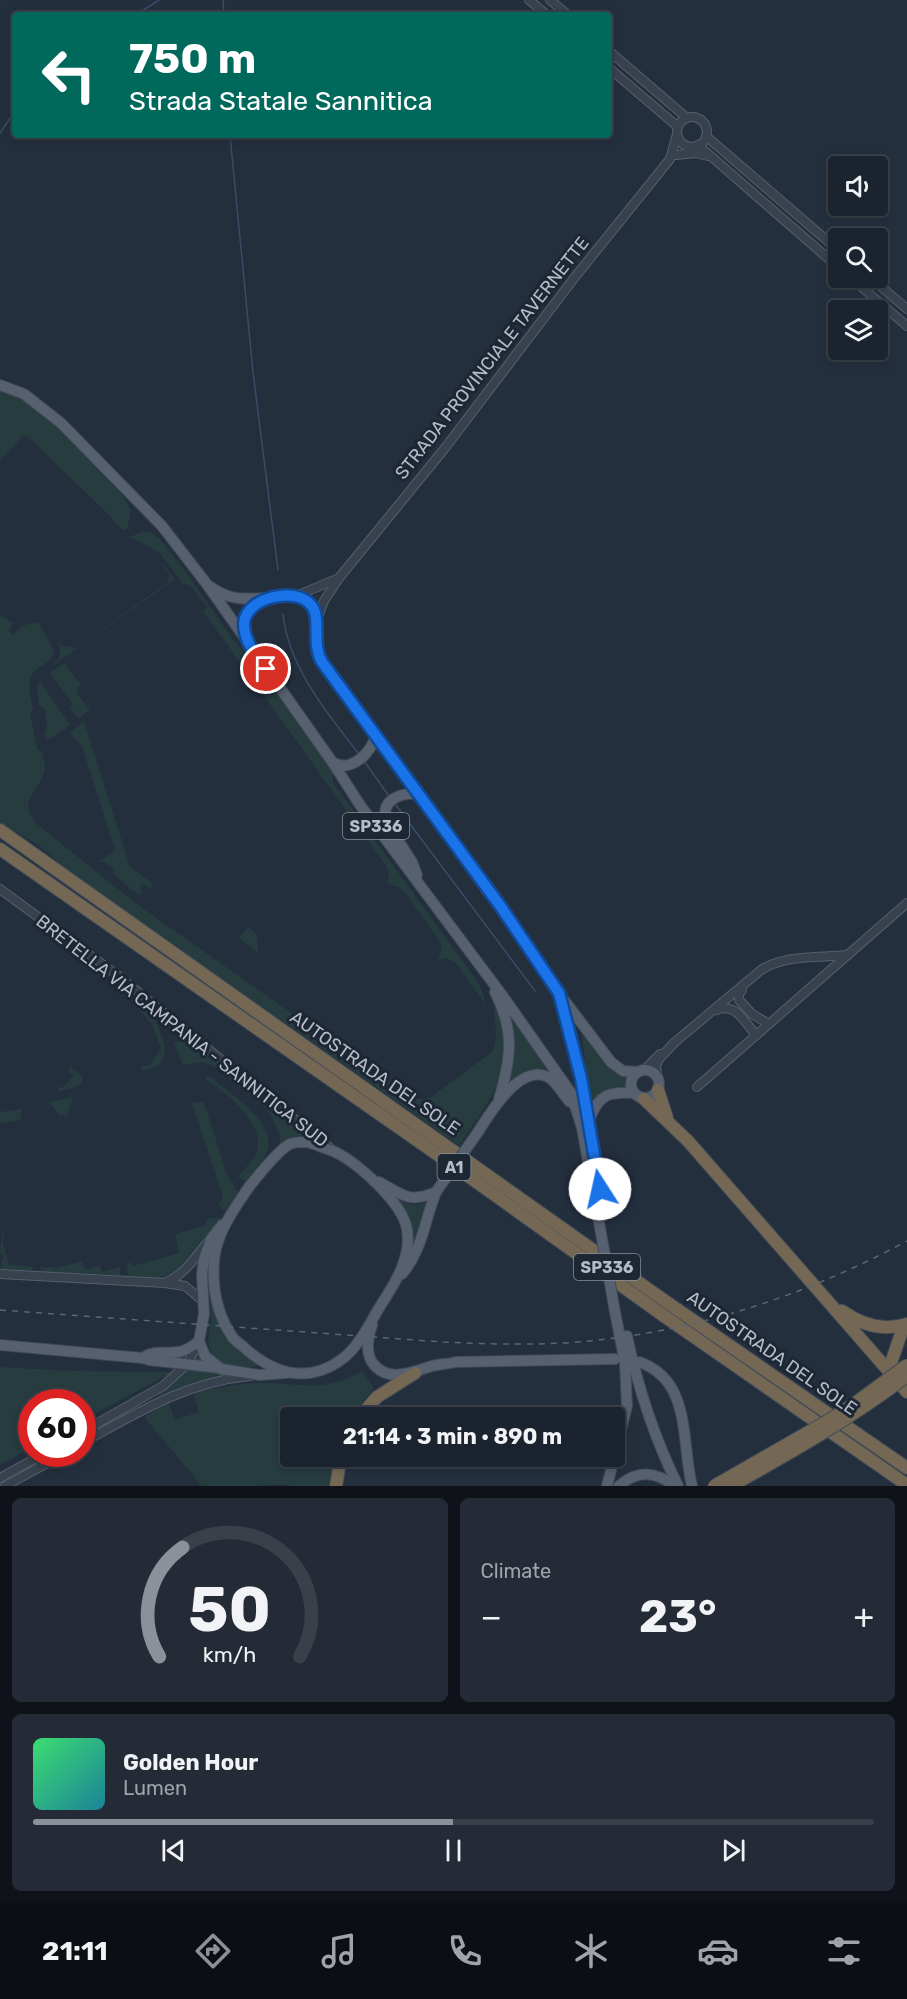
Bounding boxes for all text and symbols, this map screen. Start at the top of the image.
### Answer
text: 750 m [129,34,256,84]
icon: left [30,36,108,114]
text: Strada Statale Sannitica [129,85,433,117]
map controls [828,156,888,360]
button: sound [828,156,888,216]
button: search [828,228,888,288]
street label: STRADA PROVINCIALE TAVERNETTE [390,232,594,484]
button: layers [828,300,888,360]
pin [240,643,291,694]
icon: arrive [249,652,282,685]
road number: SP336 [343,813,409,839]
street label: BRETELLA VIA CAMPANIA - SANNITICA SUD [32,910,332,1152]
street label: AUTOSTRADA DEL SOLE [286,1006,464,1140]
road number: A1 [438,1154,470,1180]
position arrow [568,1157,632,1221]
road number: SP336 [574,1254,640,1280]
street label: AUTOSTRADA DEL SOLE [683,1286,861,1420]
speed limit sign: 60 [18,1389,96,1467]
text: 21:14 · 3 min · 890 m [343,1423,562,1450]
text: Climate [481,1559,551,1583]
text: 50 [188,1573,271,1647]
text: 23° [639,1590,716,1643]
text: − [481,1597,502,1636]
text: + [853,1597,874,1636]
text: km/h [203,1642,257,1667]
text: Golden Hour [123,1749,258,1776]
text: Lumen [123,1776,187,1800]
icon: previous [157,1834,190,1867]
icon: pause [437,1834,470,1867]
icon: next [717,1834,750,1867]
icon: directions [192,1930,234,1972]
icon: music [318,1930,360,1972]
icon: phone [444,1930,486,1972]
icon: climate [570,1930,612,1972]
icon: car [697,1930,739,1972]
icon: filters [823,1930,865,1972]
text: 21:11 [42,1935,108,1967]

